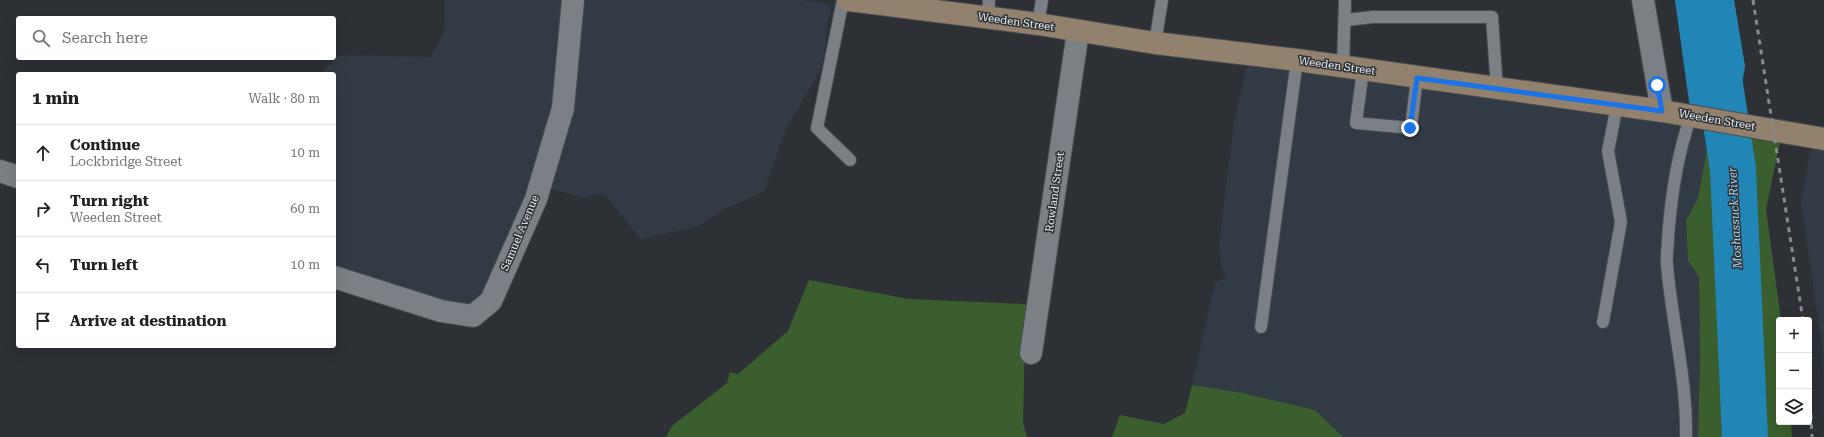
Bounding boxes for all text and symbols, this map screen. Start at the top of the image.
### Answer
street label: Weeden Street [977,10,1055,34]
search box [16,16,336,60]
icon: search [30,27,52,49]
text: Search here [62,29,148,47]
street label: Weeden Street [1298,54,1376,78]
route start [1648,76,1666,94]
text: 1 min [32,88,79,108]
text: Walk · 80 m [248,91,320,106]
street label: Weeden Street [1678,107,1756,133]
route end [1401,119,1419,137]
text: Continue [70,136,140,154]
icon: ahead [32,142,54,164]
text: 10 m [290,145,320,160]
street label: Rowland Street [1043,151,1067,233]
text: Lockbridge Street [70,154,182,169]
water label: Moshassuck River [1725,167,1745,270]
text: Turn right [70,192,149,210]
street label: Samuel Avenue [498,193,542,273]
icon: right [32,198,54,220]
text: 60 m [290,201,320,216]
text: Weeden Street [70,210,161,225]
icon: left [32,254,54,276]
text: Turn left [70,256,138,274]
text: 10 m [290,257,320,272]
icon: arrive [32,310,54,332]
text: Arrive at destination [70,312,226,330]
map controls [1776,317,1812,425]
button: + [1776,317,1812,353]
button: − [1776,353,1812,389]
button: layers [1776,389,1812,425]

